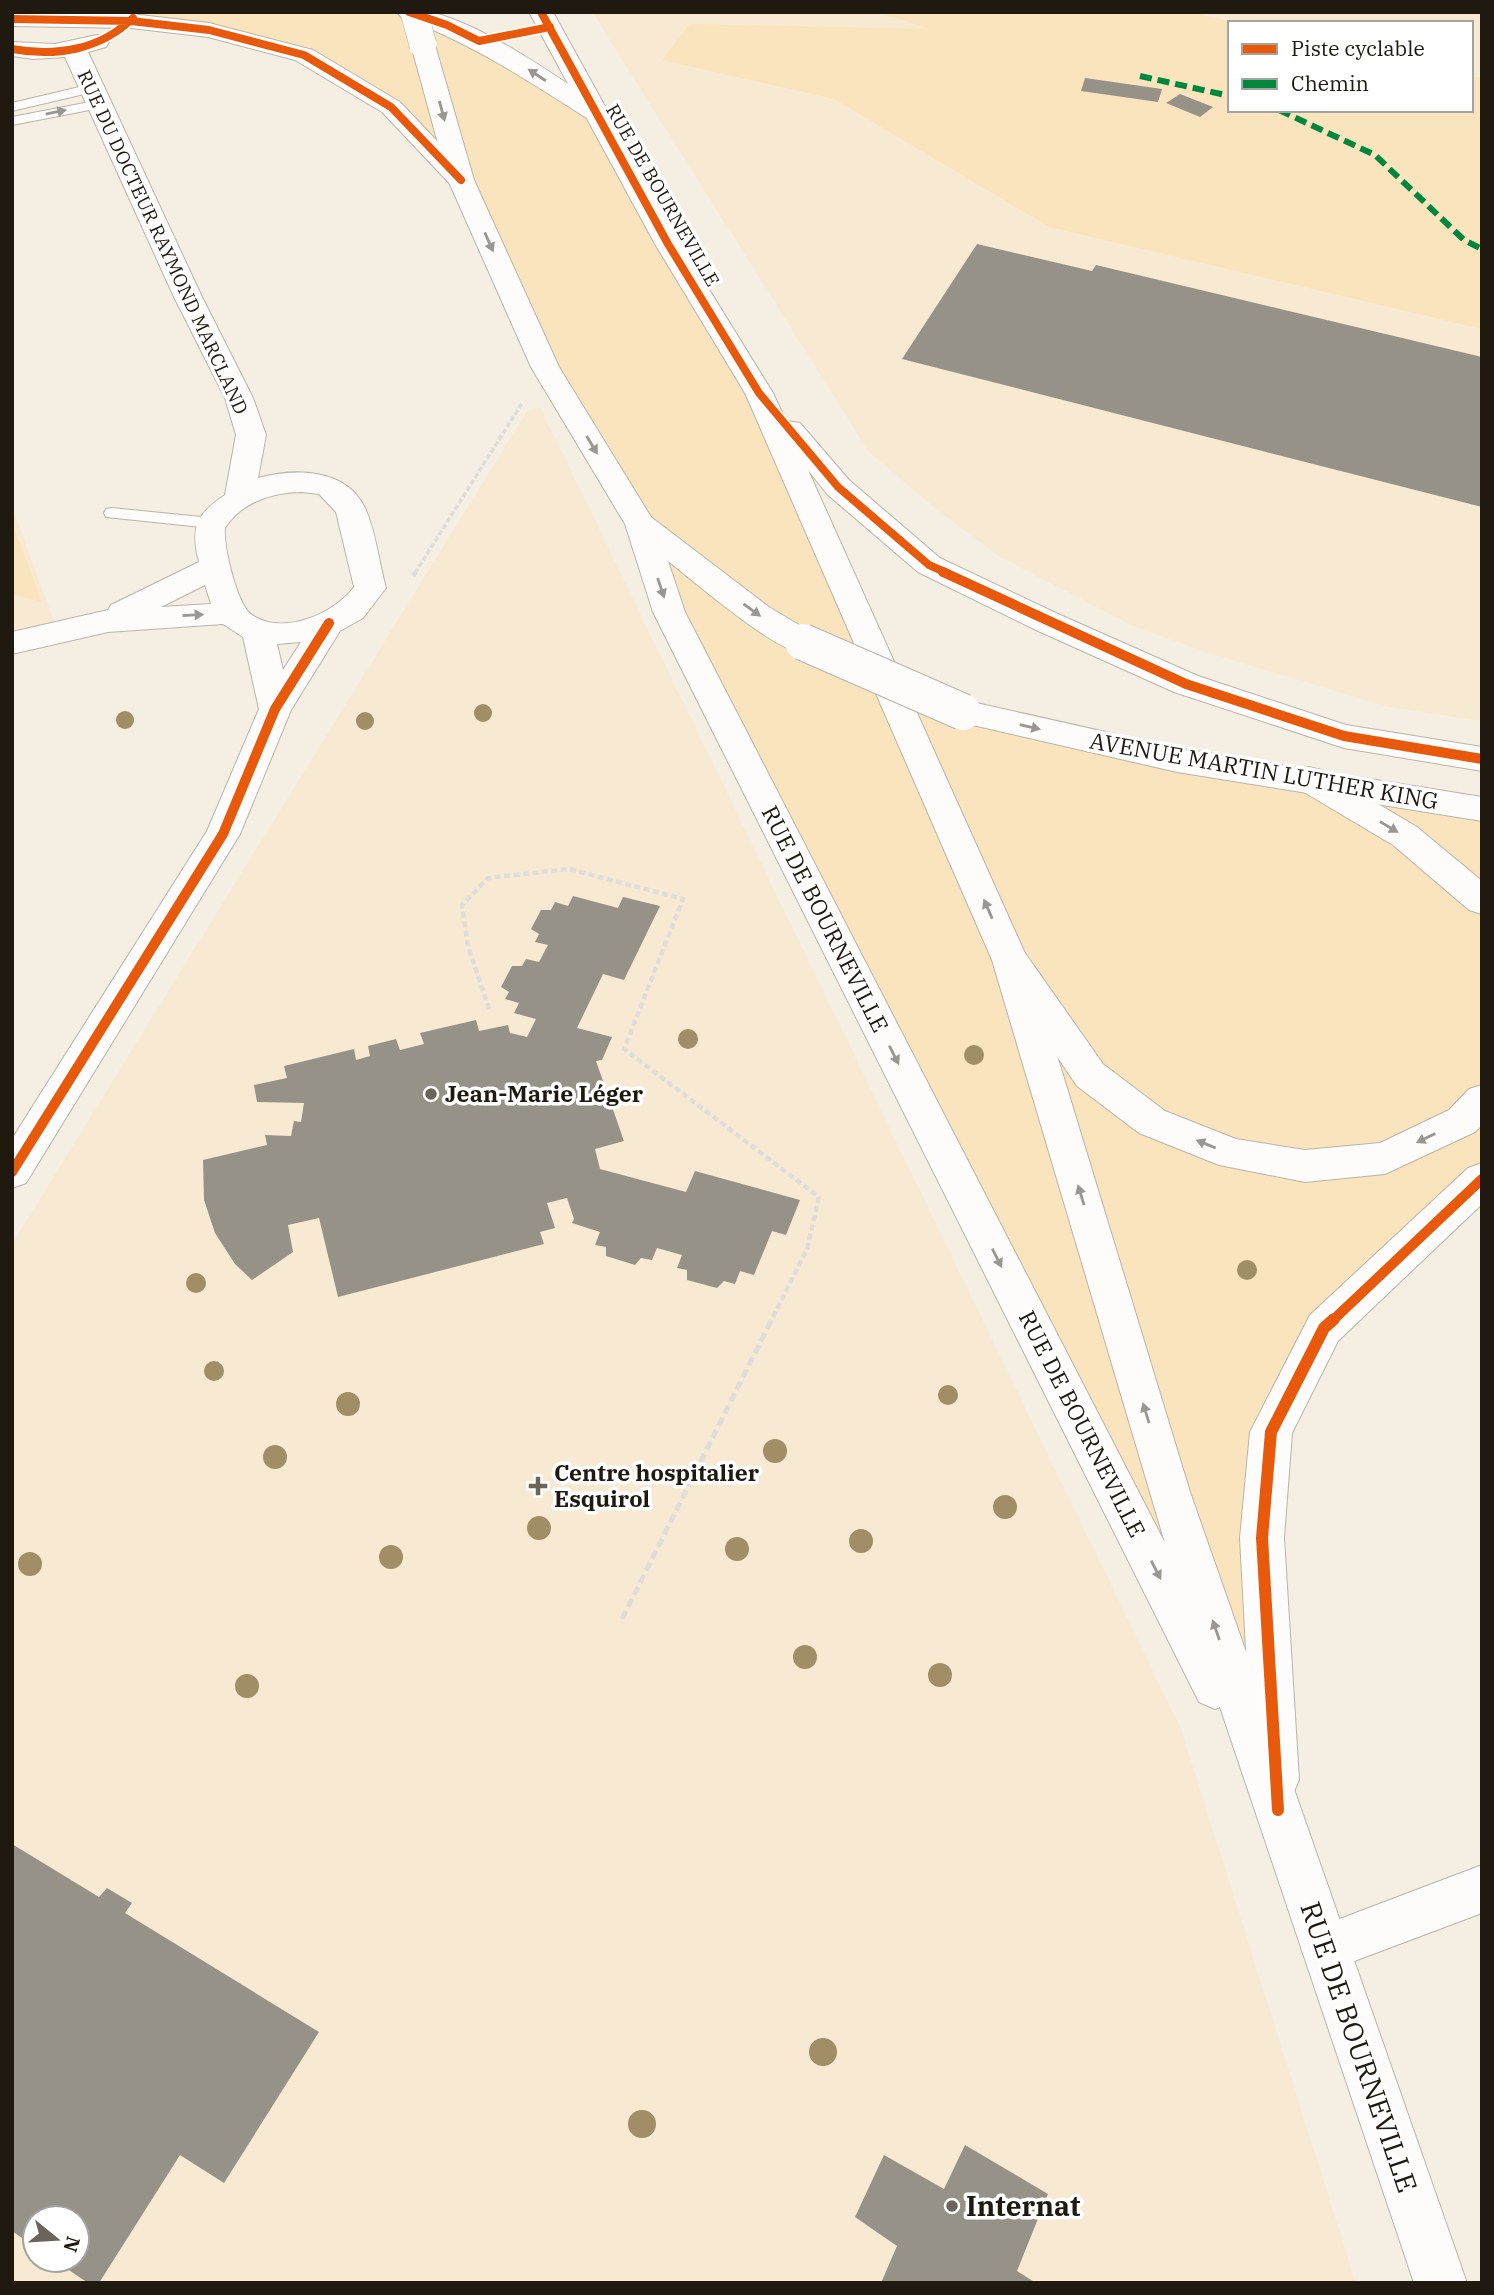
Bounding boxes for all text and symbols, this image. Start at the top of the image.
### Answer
legend [1228,21,1473,112]
text: Piste cyclable [1291,34,1425,62]
street label: RUE DU DOCTEUR RAYMOND MARCLAND [72,66,254,418]
one-way arrow [527,69,547,82]
text: Chemin [1291,69,1369,97]
street label: RUE DE BOURNEVILLE [601,99,725,291]
one-way arrow [437,101,447,122]
one-way arrow [45,107,67,118]
one-way arrow [483,232,495,252]
one-way arrow [585,435,598,454]
one-way arrow [657,578,667,599]
one-way arrow [743,603,761,617]
one-way arrow [183,610,205,621]
one-way arrow [1019,722,1041,733]
street label: AVENUE MARTIN LUTHER KING [1088,725,1441,815]
street label: RUE DE BOURNEVILLE [756,800,896,1037]
one-way arrow [1379,821,1398,833]
one-way arrow [982,899,993,920]
one-way arrow [889,1045,900,1065]
place label: Jean-Marie Léger [445,1078,644,1108]
marker: Jean-Marie Léger [423,1086,439,1102]
one-way arrow [1416,1132,1436,1144]
one-way arrow [1196,1138,1217,1149]
one-way arrow [1075,1185,1085,1206]
one-way arrow [992,1248,1003,1268]
street label: RUE DE BOURNEVILLE [1013,1305,1153,1542]
one-way arrow [1140,1403,1150,1424]
place label: Centre hospitalier Esquirol [554,1457,760,1513]
marker: Centre hospitalier Esquirol [528,1476,548,1496]
one-way arrow [1150,1560,1161,1580]
one-way arrow [1210,1619,1221,1640]
street label: RUE DE BOURNEVILLE [1292,1897,1427,2197]
place label: Internat [966,2187,1080,2224]
marker: Internat [944,2198,960,2214]
north arrow [21,2204,91,2274]
text: N [58,2233,86,2255]

